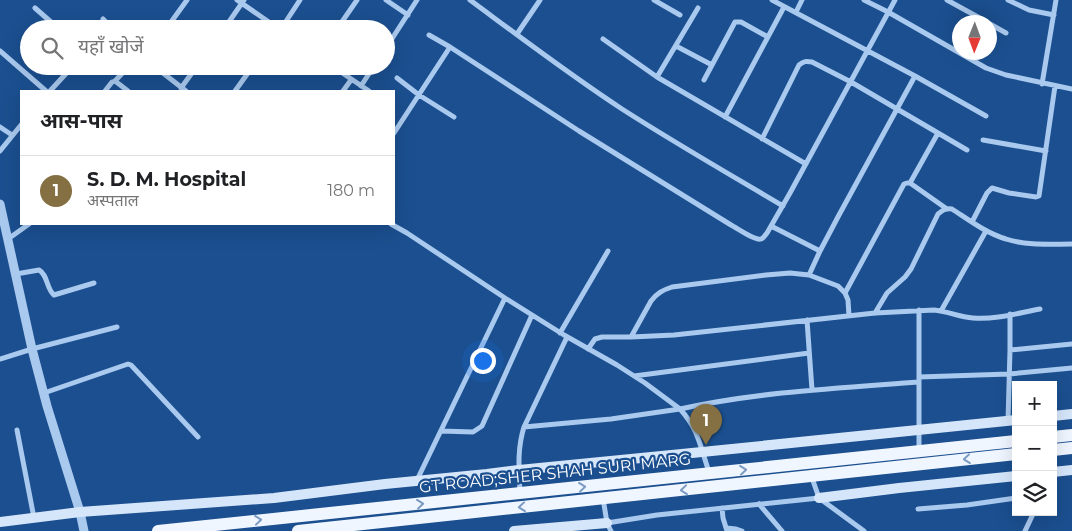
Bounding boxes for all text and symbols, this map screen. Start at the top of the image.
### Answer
north arrow [952,15,997,60]
search box [20,20,395,75]
icon: search [38,34,66,62]
text: यहाँ खोजें [78,35,144,58]
text: आस-पास [40,108,122,133]
text: S. D. M. Hospital [87,168,246,191]
text: 1 [53,181,59,200]
text: 180 m [327,181,375,200]
text: अस्पताल [87,191,139,210]
your location [470,348,496,374]
map controls [1012,381,1057,516]
button: + [1012,381,1057,426]
pin: 1 [690,404,722,445]
button: − [1012,426,1057,471]
street label: GT ROAD;SHER SHAH SURI MARG [418,449,692,497]
one-way arrow [963,453,971,464]
one-way arrow [740,465,748,476]
button: layers [1012,471,1057,516]
one-way arrow [578,482,586,493]
one-way arrow [680,484,688,495]
one-way arrow [416,498,424,509]
one-way arrow [518,501,526,512]
one-way arrow [255,515,263,526]

